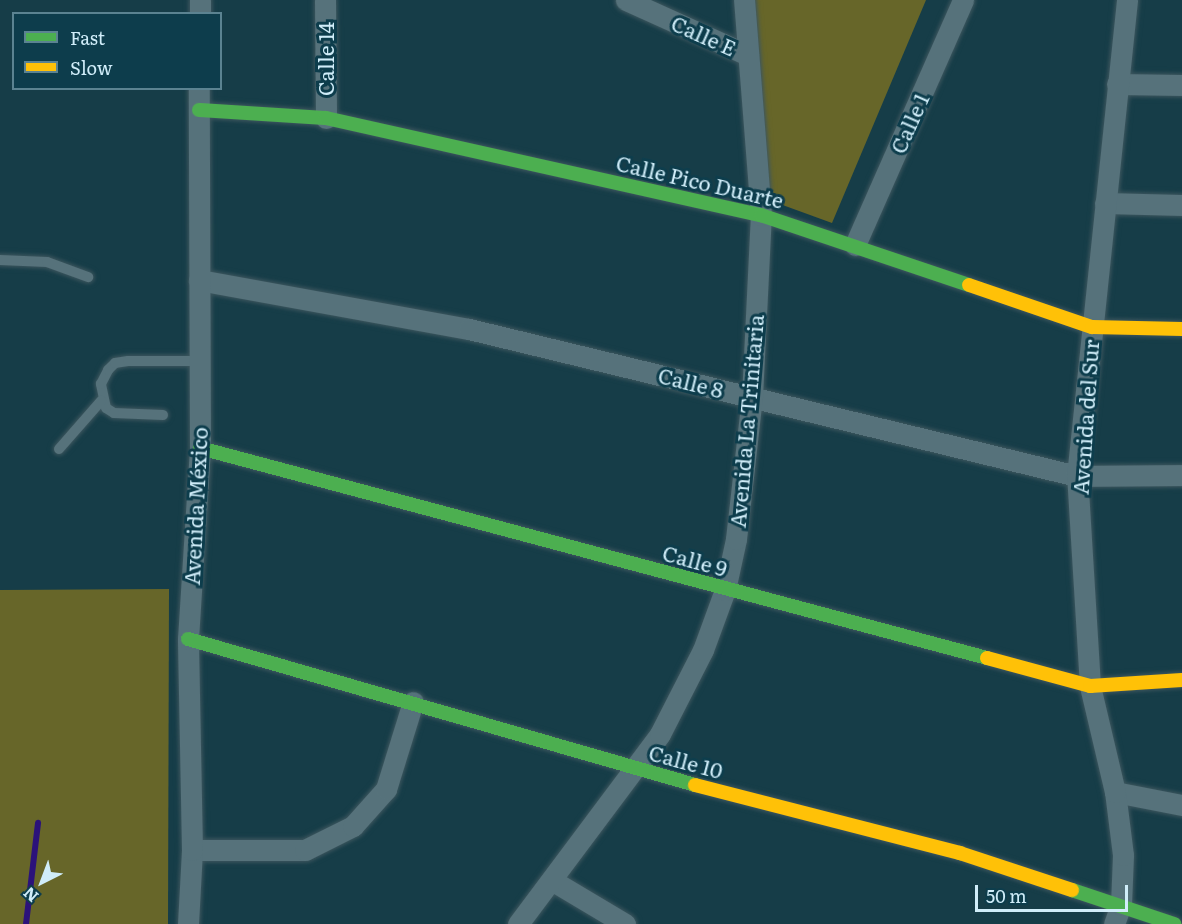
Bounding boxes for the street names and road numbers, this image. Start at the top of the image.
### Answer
street label: Calle E [668,10,740,60]
street label: Calle 14 [312,22,338,96]
street label: Calle 1 [885,89,933,157]
street label: Calle Pico Duarte [614,149,786,213]
street label: Avenida La Trinitaria [724,313,768,529]
street label: Avenida del Sur [1067,339,1103,495]
street label: Calle 8 [656,362,726,402]
street label: Avenida México [178,426,212,586]
street label: Calle 9 [660,539,730,581]
street label: Calle 10 [646,739,726,783]

